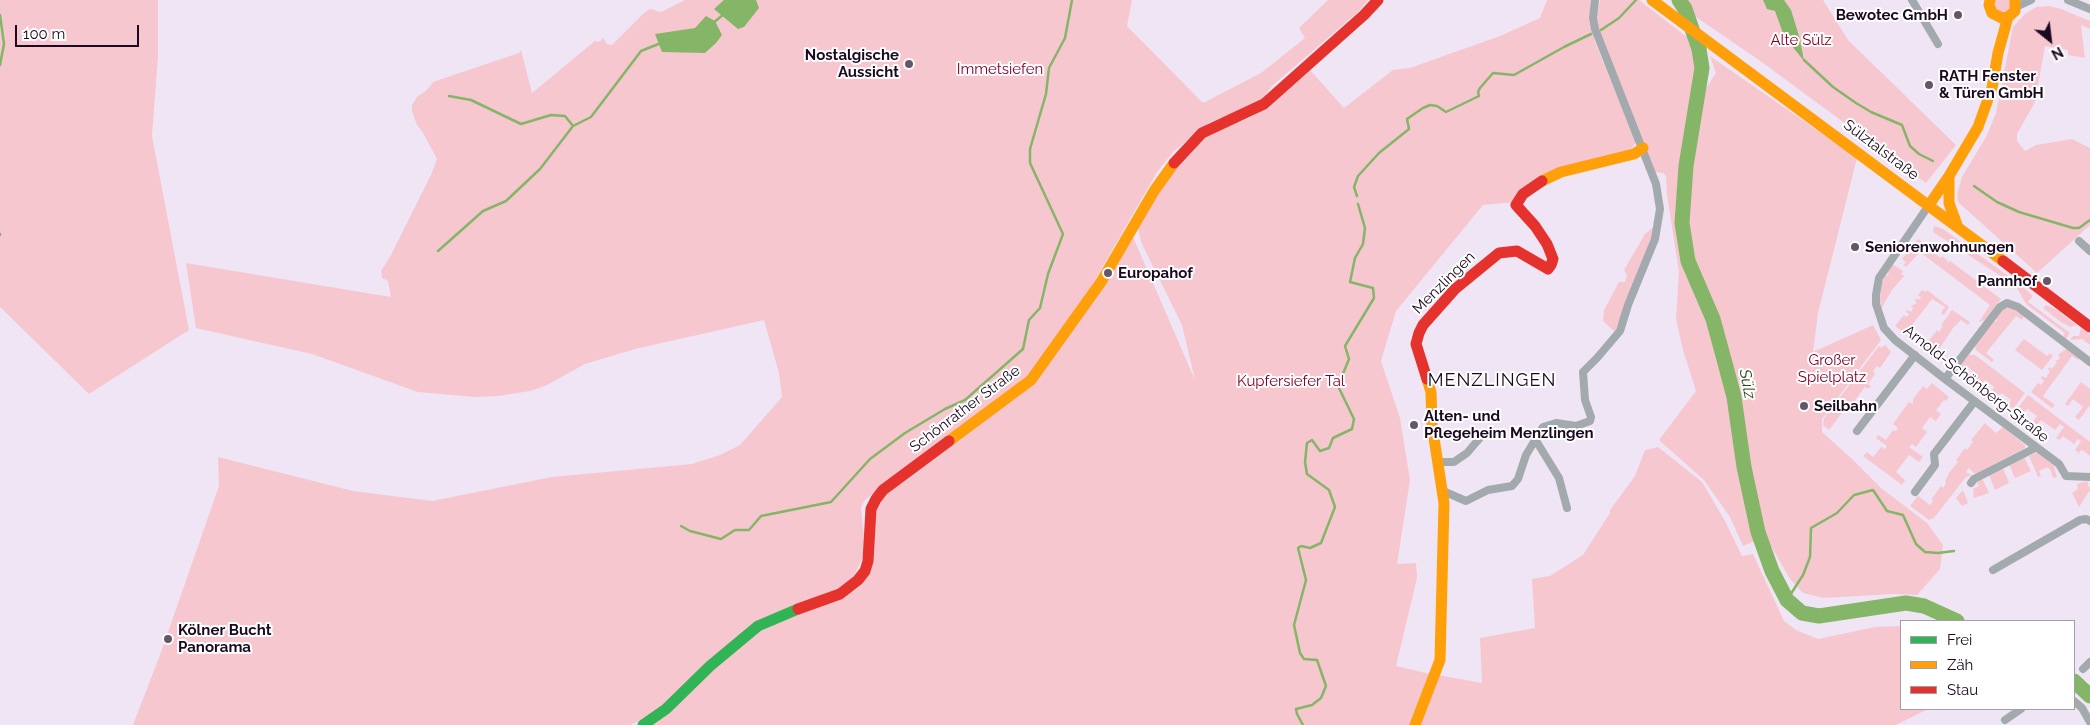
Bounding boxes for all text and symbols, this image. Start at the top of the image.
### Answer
place label: Bewotec GmbH [1836,6,1948,24]
marker: Bewotec GmbH [1952,9,1964,21]
scale bar [18,15,141,47]
north arrow [2025,15,2075,65]
text: 100 m [23,25,65,43]
park label: Alte Sülz [1770,31,1832,49]
text: N [2049,44,2066,63]
place label: Nostalgische Aussicht [805,46,899,81]
marker: Nostalgische Aussicht [903,58,915,70]
park label: Immetsiefen [957,60,1043,78]
place label: RATH Fenster & Türen GmbH [1939,67,2044,102]
marker: RATH Fenster & Türen GmbH [1923,79,1935,91]
street label: Sülztalstraße [1840,116,1922,184]
place label: Seniorenwohnungen [1865,238,2014,256]
marker: Seniorenwohnungen [1849,241,1861,253]
street label: Menzlingen [1409,248,1479,318]
place label: Europahof [1118,264,1193,282]
marker: Europahof [1102,267,1114,279]
place label: Pannhof [1977,272,2037,290]
marker: Pannhof [2041,275,2053,287]
street label: Arnold-Schönberg-Straße [1900,322,2052,446]
park label: Großer Spielplatz [1798,351,1866,386]
street label: Schönrather Straße [906,362,1024,456]
water label: Sülz [1735,367,1759,401]
district label: MENZLINGEN [1426,370,1558,392]
park label: Kupfersiefer Tal [1237,372,1345,390]
place label: Seilbahn [1814,397,1877,415]
marker: Seilbahn [1798,400,1810,412]
place label: Alten- und Pflegeheim Menzlingen [1424,407,1594,442]
marker: Alten- und Pflegeheim Menzlingen [1408,419,1420,431]
legend [1900,620,2075,710]
place label: Kölner Bucht Panorama [178,621,271,656]
text: Frei [1947,631,1972,649]
marker: Kölner Bucht Panorama [162,633,174,645]
text: Zäh [1947,656,1973,674]
text: Stau [1947,681,1978,699]

